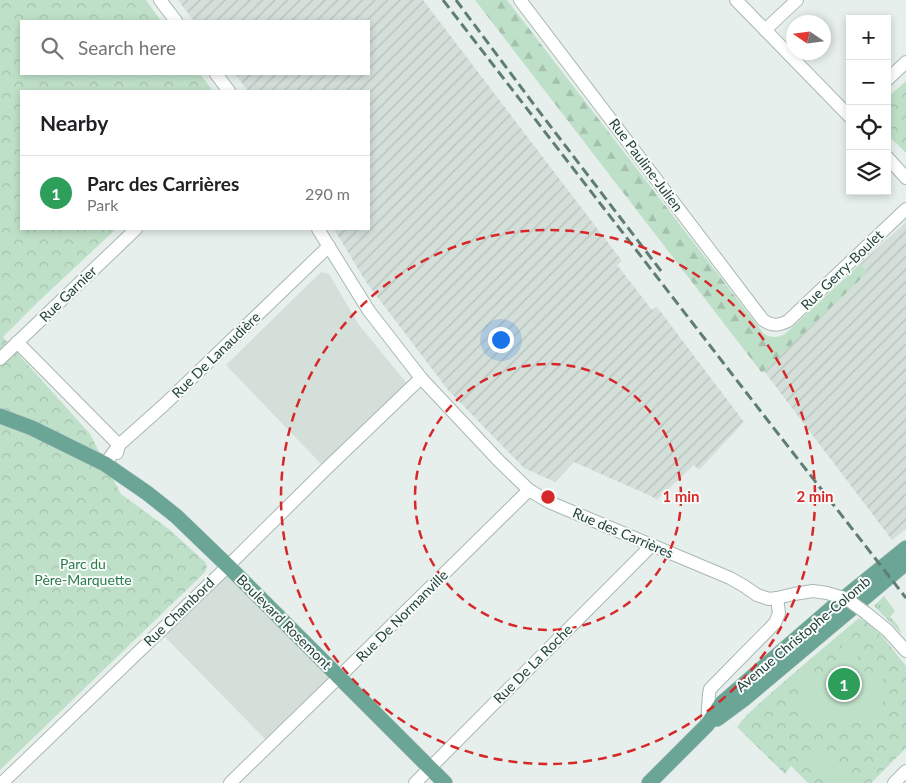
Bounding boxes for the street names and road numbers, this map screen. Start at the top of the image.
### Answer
street label: Rue Pauline-Julien [606,115,687,215]
street label: Rue Gerry-Boulet [797,226,886,313]
street label: Rue Garnier [35,262,100,325]
street label: Rue De Lanaudière [168,308,263,401]
street label: Rue des Carrières [570,504,676,561]
street label: Rue De Normanville [352,566,451,665]
street label: Boulevard Rosemont [233,571,335,673]
street label: Avenue Christophe-Colomb [732,572,874,695]
street label: Rue Chambord [140,574,217,649]
street label: Rue De La Roche [490,621,576,707]

